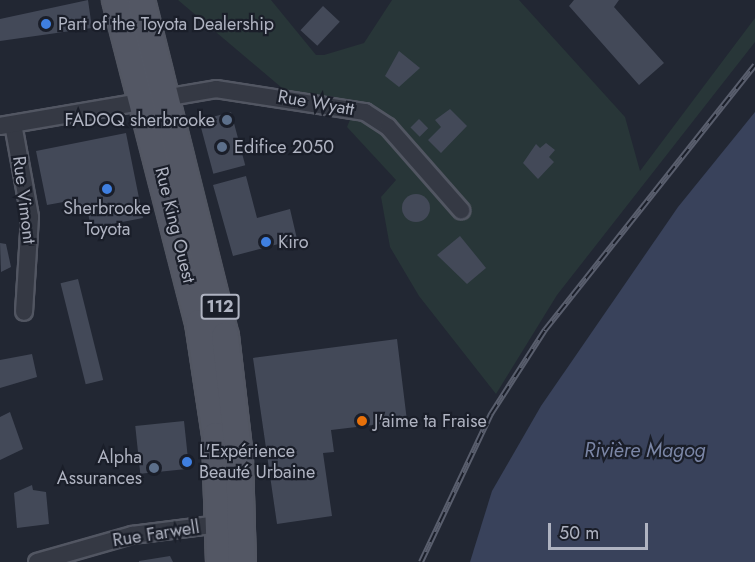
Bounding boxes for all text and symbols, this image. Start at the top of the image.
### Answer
place label: Part of the Toyota Dealership [58,13,274,35]
marker: Part of the Toyota Dealership [39,17,53,31]
street label: Rue Wyatt [276,86,356,120]
place label: FADOQ sherbrooke [64,109,215,131]
marker: FADOQ sherbrooke [220,113,234,127]
place label: Edifice 2050 [234,136,334,158]
marker: Edifice 2050 [215,140,229,154]
street label: Rue Vimont [8,155,40,245]
street label: Rue King Ouest [150,165,200,285]
marker: Sherbrooke Toyota [100,182,114,196]
place label: Sherbrooke Toyota [63,198,151,240]
place label: Kiro [278,231,309,253]
marker: Kiro [259,235,273,249]
road number: 112 [200,294,240,320]
place label: J'aime ta Fraise [374,410,487,432]
marker: J'aime ta Fraise [355,414,369,428]
water label: Rivière Magog [584,438,706,462]
place label: L'Expérience Beauté Urbaine [199,441,315,484]
place label: Alpha Assurances [57,447,142,490]
marker: L'Expérience Beauté Urbaine [180,455,194,469]
marker: Alpha Assurances [147,461,161,475]
scale bar [551,511,652,549]
street label: Rue Farwell [111,516,201,552]
text: 50 m [559,520,599,546]

